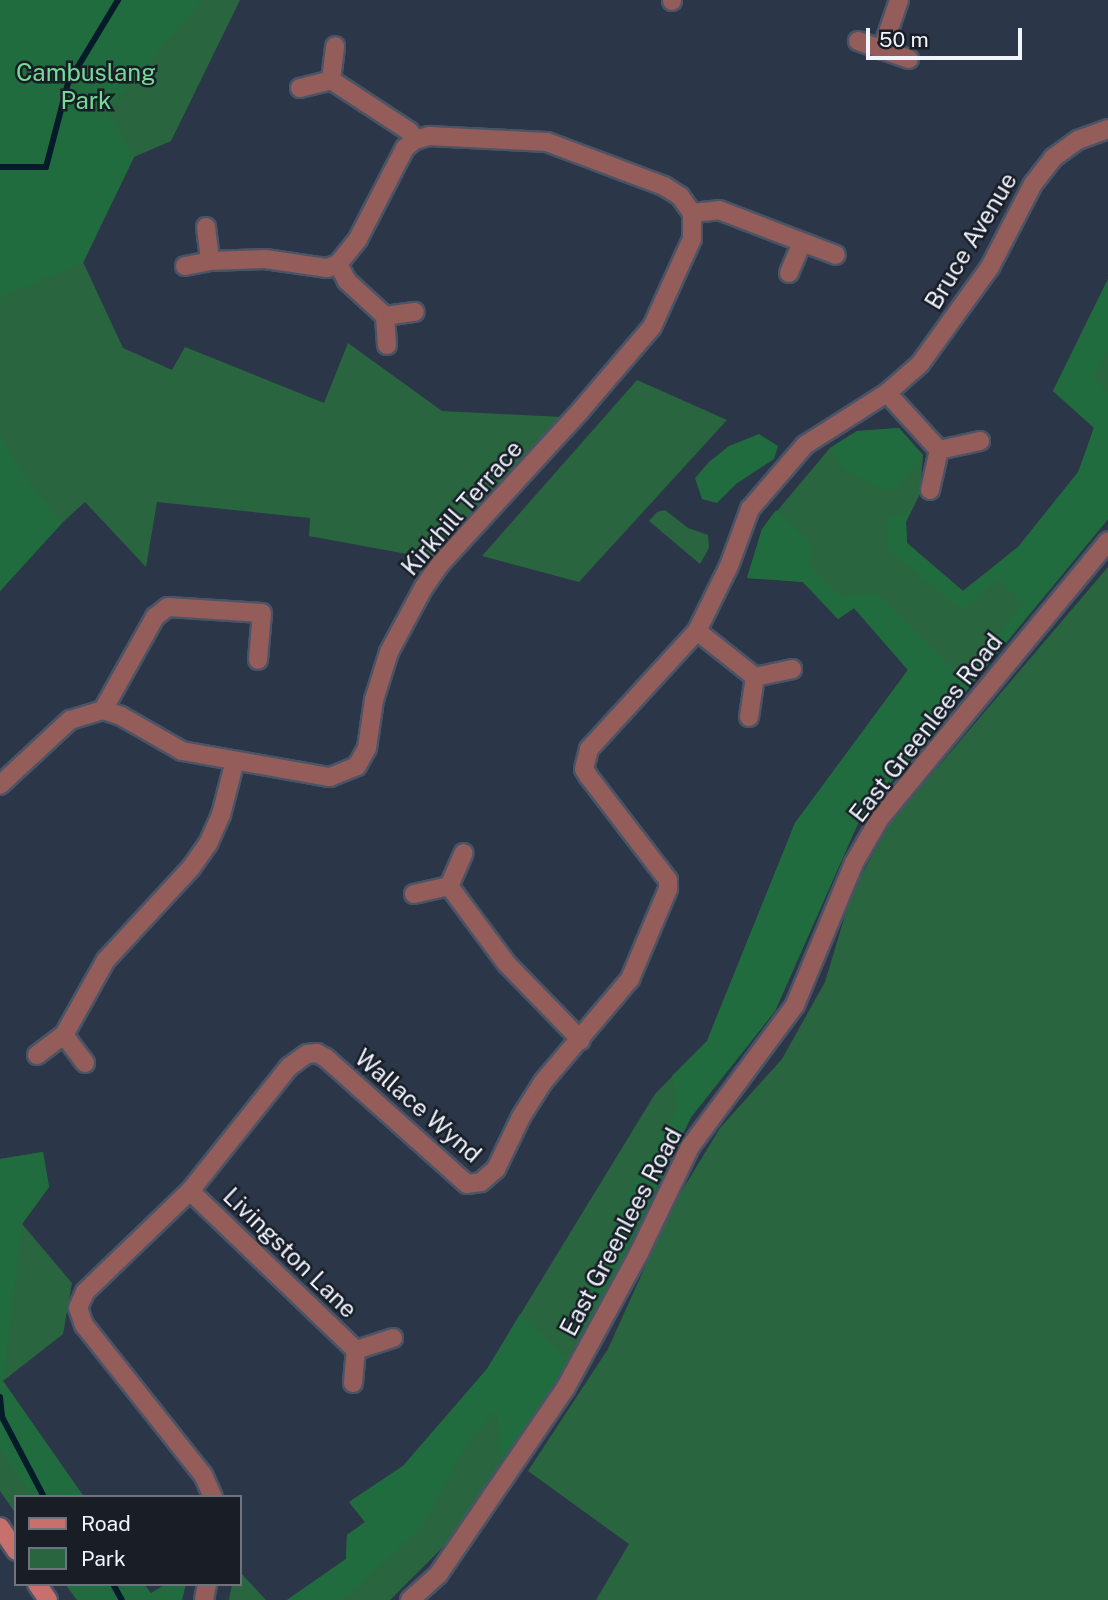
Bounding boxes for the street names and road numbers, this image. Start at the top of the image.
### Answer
street label: Bruce Avenue [919,167,1023,315]
street label: Kirkhill Terrace [395,435,529,581]
street label: East Greenlees Road [843,628,1009,828]
street label: Wallace Wynd [349,1043,487,1169]
street label: East Greenlees Road [554,1123,688,1341]
street label: Livingston Lane [217,1182,363,1324]

